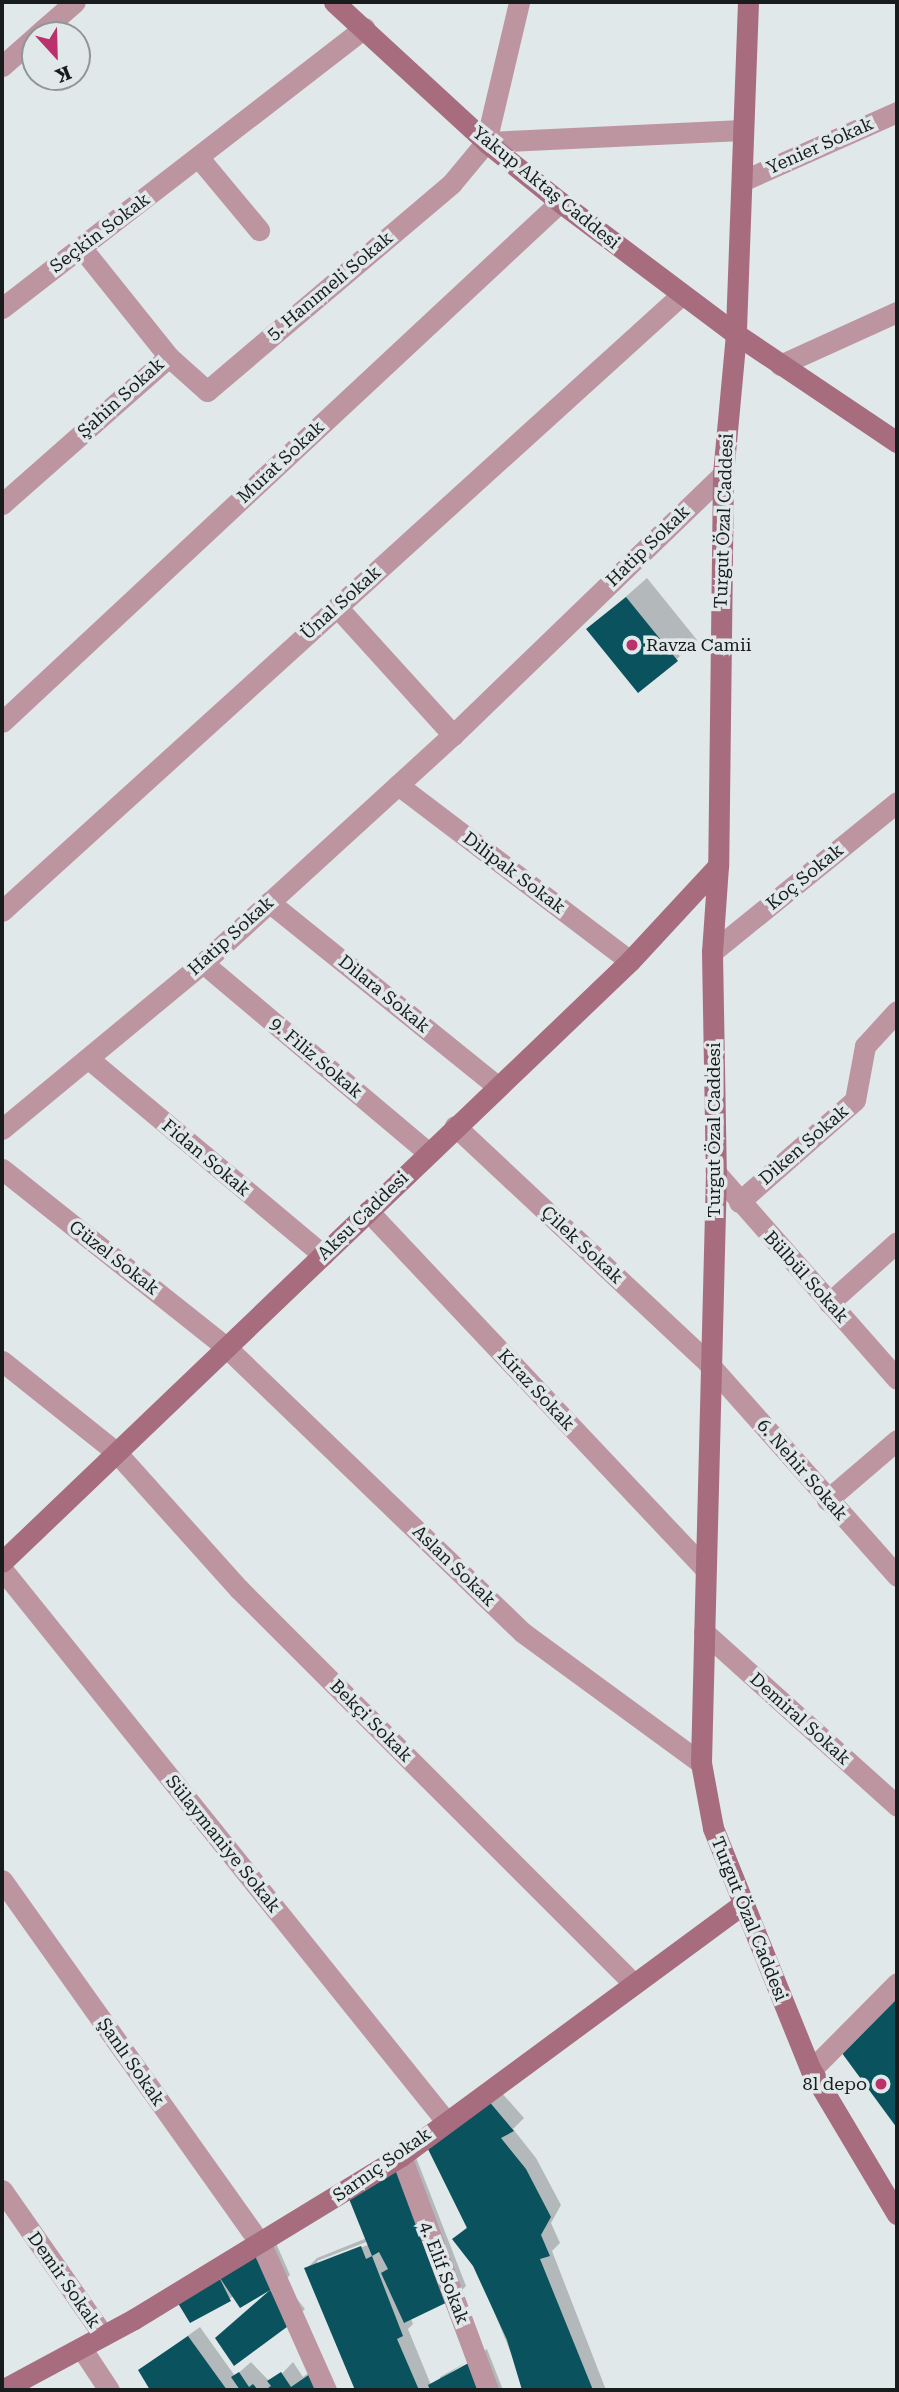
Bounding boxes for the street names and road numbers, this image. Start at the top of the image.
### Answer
street label: Yenier Sokak [763,113,877,179]
street label: Yakup Aktaş Caddesi [468,122,624,254]
street label: Seçkin Sokak [46,188,154,278]
street label: 5. Hanımeli Sokak [263,227,397,345]
street label: Şahin Sokak [73,353,169,443]
street label: Murat Sokak [233,416,329,508]
street label: Turgut Özal Caddesi [710,433,738,609]
street label: Hatip Sokak [602,501,694,591]
street label: Ünal Sokak [297,562,385,644]
street label: Dilipak Sokak [458,827,570,919]
street label: Koç Sokak [762,839,848,915]
street label: Hatip Sokak [184,892,278,980]
street label: Dilara Sokak [334,951,434,1037]
street label: 9. Filiz Sokak [265,1013,367,1103]
street label: Turgut Özal Caddesi [703,1042,725,1218]
street label: Diken Sokak [755,1100,853,1190]
street label: Fidan Sokak [158,1115,254,1201]
street label: Aksu Caddesi [313,1167,413,1265]
street label: Çilek Sokak [536,1201,628,1289]
street label: Güzel Sokak [65,1216,163,1300]
street label: Bülbül Sokak [759,1227,853,1327]
street label: Kiraz Sokak [493,1345,579,1435]
street label: 6. Nehir Sokak [752,1415,852,1525]
street label: Aslan Sokak [408,1521,500,1611]
street label: Demiral Sokak [745,1668,855,1770]
street label: Bekçi Sokak [325,1675,417,1767]
street label: Sülaymaniye Sokak [161,1771,285,1917]
street label: Turgut Özal Caddesi [706,1834,792,2004]
street label: Şanlı Sokak [93,2014,169,2110]
street label: Sarnıç Sokak [329,2123,435,2207]
street label: 4. Elif Sokak [415,2219,473,2327]
street label: Demir Sokak [23,2228,105,2332]

